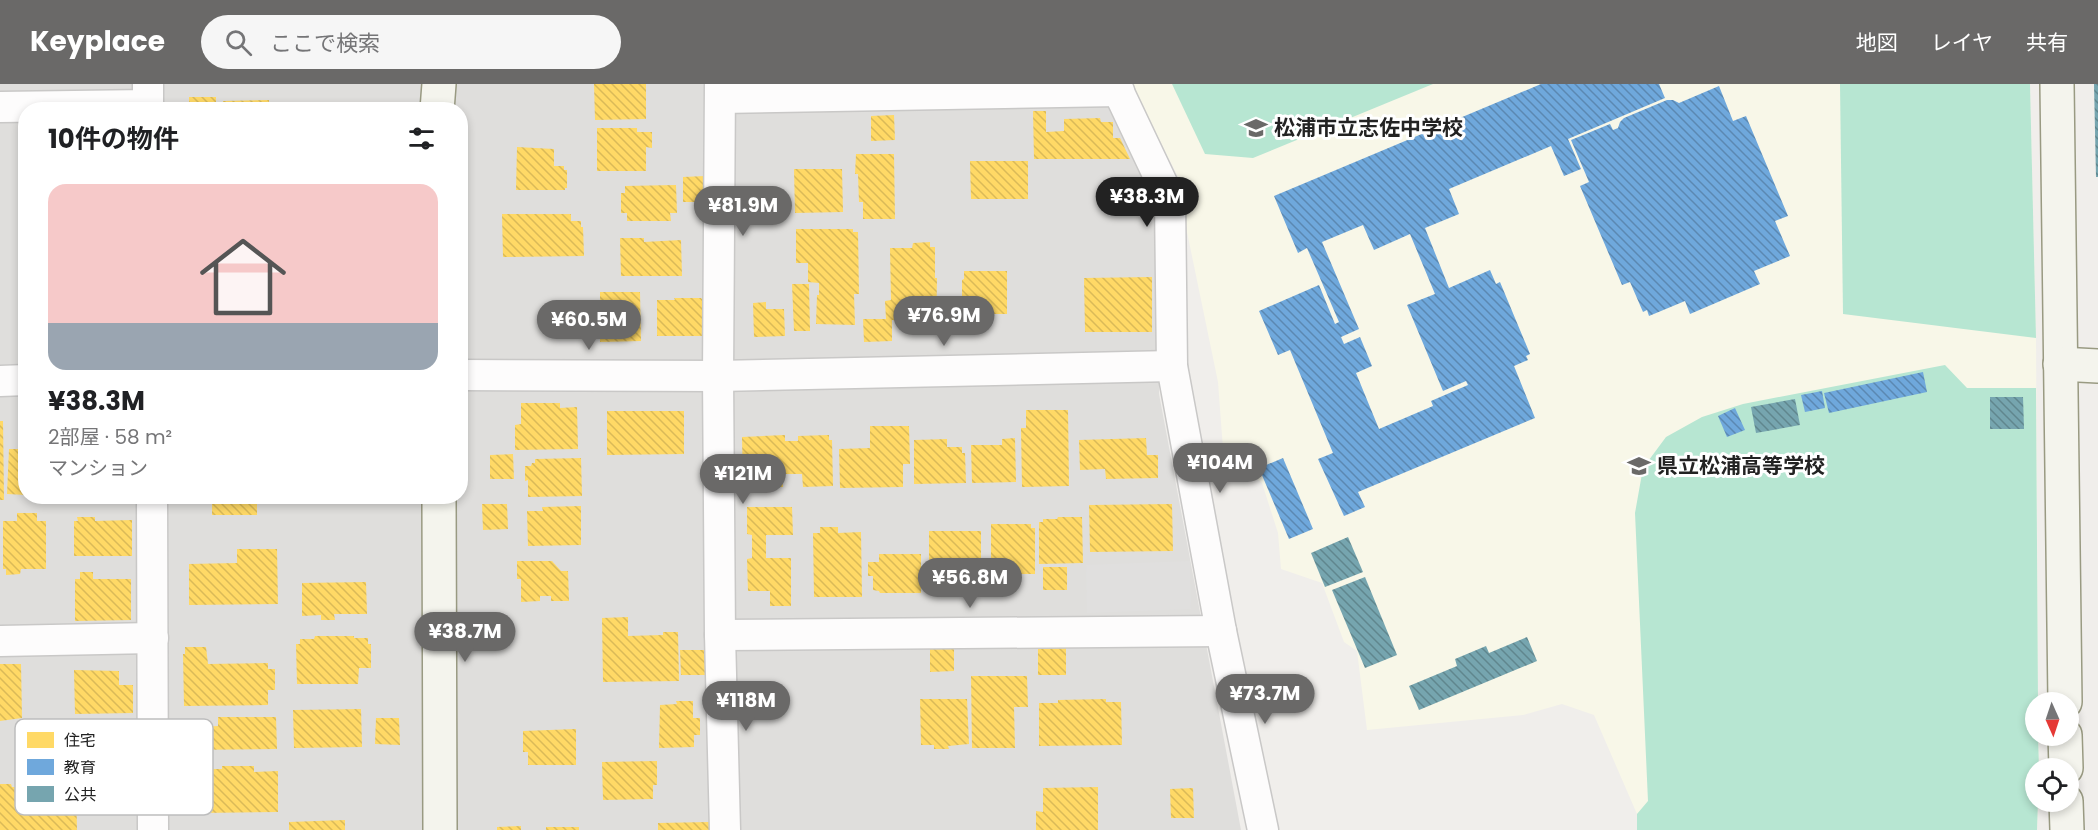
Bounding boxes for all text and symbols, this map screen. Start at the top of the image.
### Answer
search box [201,15,621,69]
text: Keyplace [30,22,165,61]
icon: search [222,26,255,59]
text: ここで検索 [270,28,380,59]
text: 地図 [1856,28,1898,57]
text: レイヤ [1931,28,1993,57]
text: 共有 [2026,28,2068,57]
place label: 松浦市立志佐中学校 [1274,113,1463,142]
school or university icon: 松浦市立志佐中学校 [1243,115,1269,141]
text: 10件の物件 [48,121,179,157]
icon: filters [405,122,438,155]
pin: ¥38.3M [1098,177,1196,228]
text: ¥38.3M [1110,182,1184,210]
pin: ¥81.9M [694,186,792,237]
text: ¥81.9M [708,191,778,219]
icon: home [189,223,297,331]
pin: ¥76.9M [895,296,993,347]
pin: ¥60.5M [540,300,638,351]
text: ¥76.9M [907,301,981,329]
text: ¥60.5M [551,305,627,333]
text: ¥38.3M [48,383,145,419]
text: 2部屋 · 58 m² [48,423,172,451]
pin: ¥104M [1178,443,1262,494]
text: ¥104M [1187,448,1253,476]
place label: 県立松浦高等学校 [1657,451,1825,480]
school or university icon: 県立松浦高等学校 [1626,453,1652,479]
text: マンション [48,454,148,482]
pin: ¥121M [701,454,785,505]
text: ¥121M [714,459,772,487]
pin: ¥56.8M [921,558,1019,609]
text: ¥56.8M [932,563,1008,591]
pin: ¥38.7M [416,612,514,663]
text: ¥38.7M [428,617,502,645]
pin: ¥73.7M [1216,674,1314,725]
text: ¥73.7M [1230,679,1300,707]
pin: ¥118M [704,681,788,732]
text: ¥118M [716,686,776,714]
north arrow [2025,692,2079,746]
map controls [2025,692,2079,812]
legend [15,719,213,815]
text: 住宅 [64,729,96,752]
text: 教育 [64,756,96,779]
button: locate [2025,758,2079,812]
text: 公共 [64,783,96,806]

